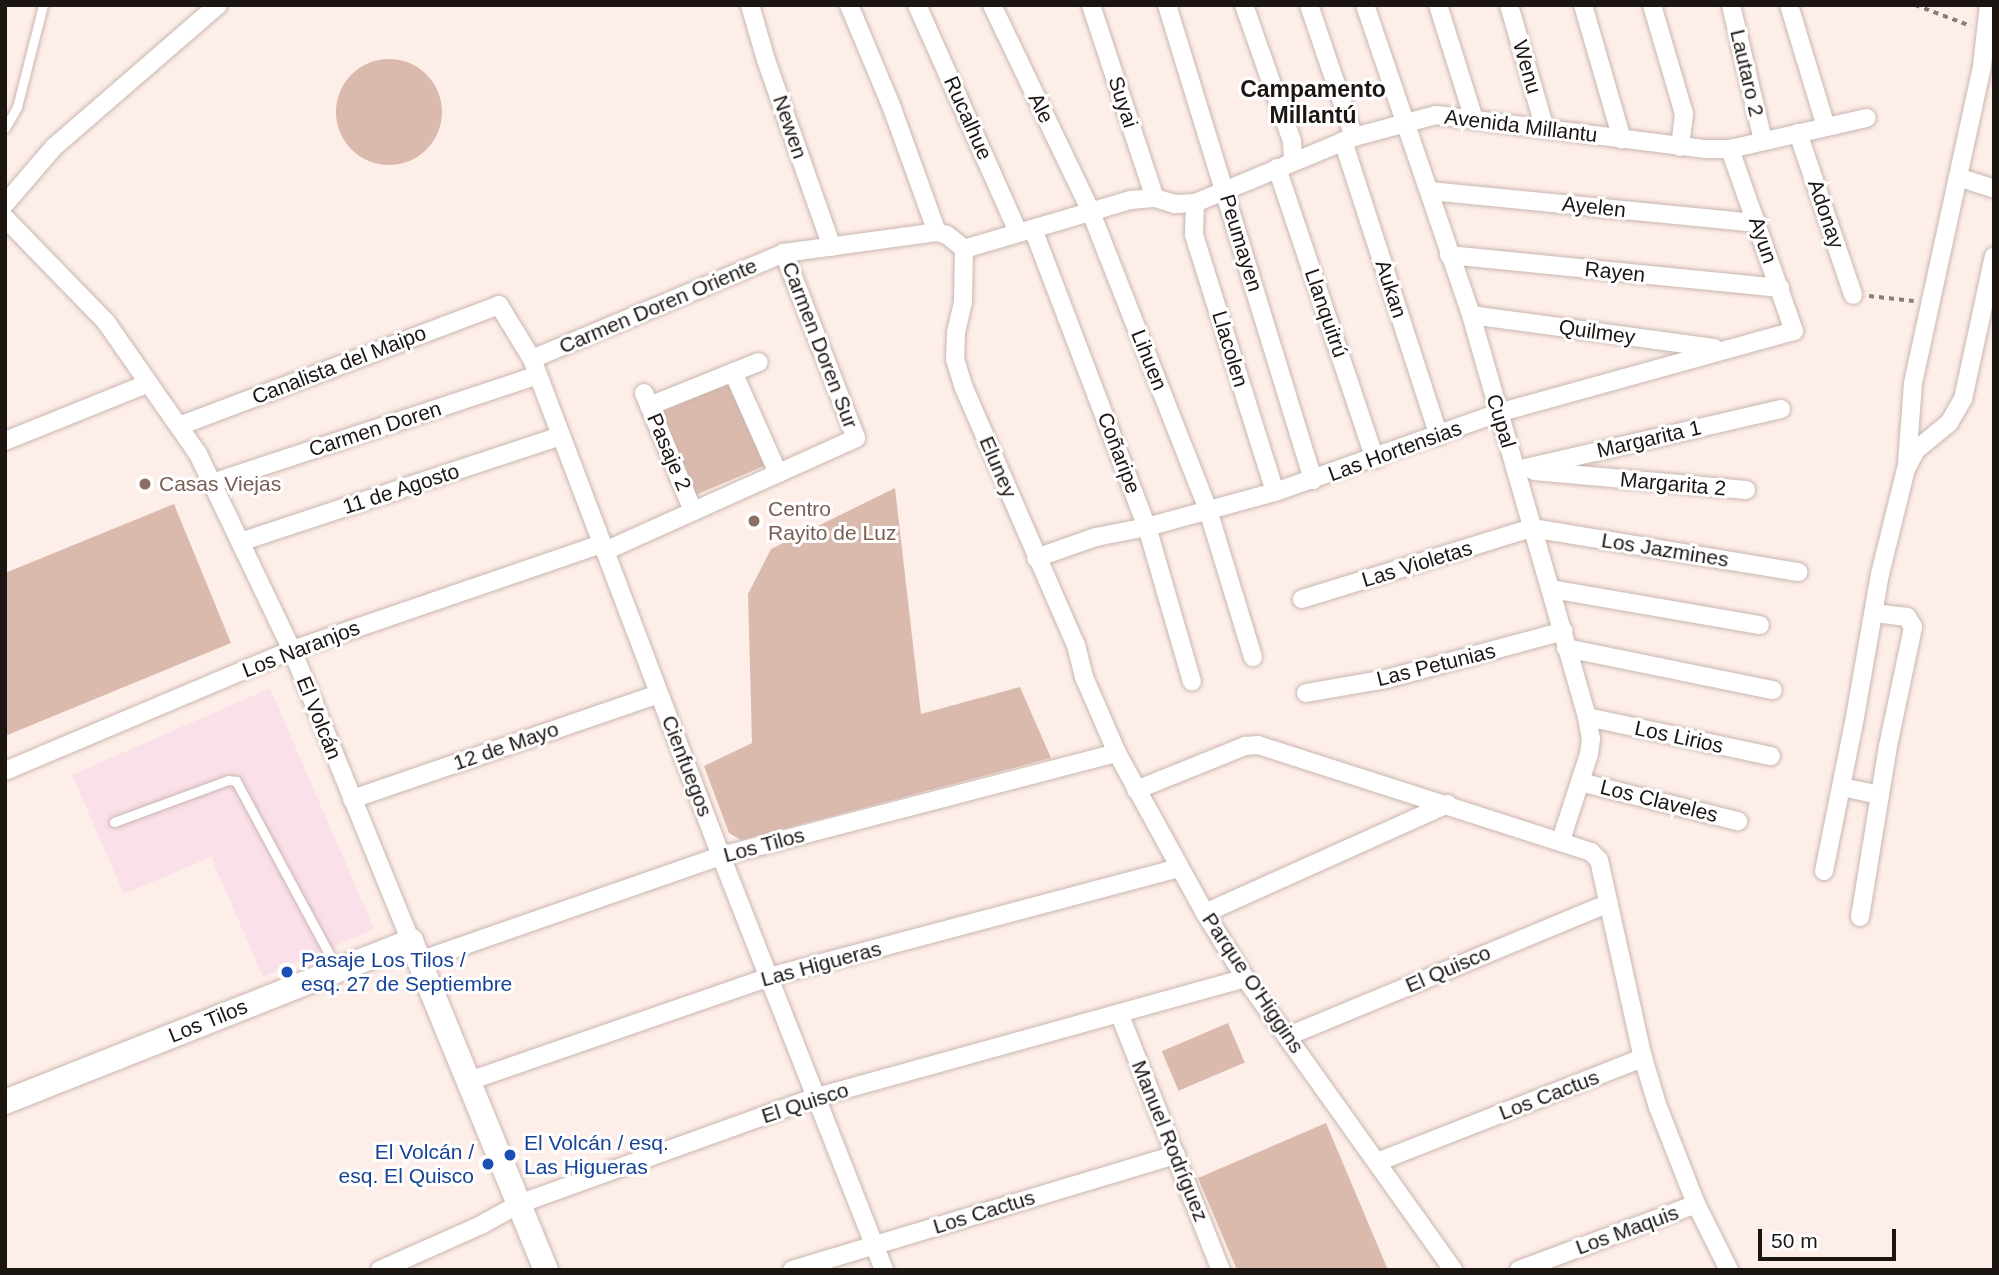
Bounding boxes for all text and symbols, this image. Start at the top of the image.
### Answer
street label: Lautaro 2 [1725,27,1769,119]
street label: Wenu [1507,37,1547,97]
street label: Rucalhue [938,72,998,164]
street label: Suyai [1103,73,1143,131]
district label: Campamento Millantú [1240,75,1386,129]
street label: Ale [1023,89,1059,127]
street label: Newen [767,92,813,162]
street label: Avenida Millantu [1443,104,1599,148]
street label: Adonay [1802,176,1850,252]
street label: Peumayen [1214,191,1268,295]
street label: Ayelen [1561,191,1627,223]
street label: Ayun [1743,213,1783,267]
street label: Carmen Doren Oriente [555,253,761,359]
street label: Rayen [1583,256,1647,288]
street label: Aukan [1370,257,1412,321]
street label: Carmen Doren Sur [777,258,863,432]
street label: Llanquitrú [1299,265,1353,361]
street label: Llacolen [1207,308,1253,390]
street label: Quilmey [1557,314,1637,350]
street label: Canalista del Maipo [248,320,430,410]
street label: Lihuen [1126,326,1172,394]
street label: Cupal [1481,391,1521,451]
street label: Carmen Doren [306,396,444,462]
street label: Pasaje 2 [641,409,697,495]
street label: Coñaripe [1092,409,1146,497]
street label: Las Hortensias [1325,415,1465,487]
street label: Margarita 1 [1594,415,1704,463]
street label: Eluney [974,433,1022,501]
street label: 11 de Agosto [339,458,463,520]
street label: Margarita 2 [1619,467,1727,501]
place label: Casas Viejas [159,471,281,497]
marker: Casas Viejas [137,476,153,492]
place label: Centro Rayito de Luz [768,496,896,546]
marker: Centro Rayito de Luz [746,513,762,529]
street label: Los Jazmines [1600,528,1730,572]
street label: Las Violetas [1359,535,1475,593]
street label: Los Naranjos [239,615,363,683]
street label: Las Petunias [1374,638,1498,692]
street label: El Volcán [291,673,347,763]
street label: Cienfuegos [656,712,718,820]
street label: Los Lirios [1632,715,1726,759]
street label: 12 de Mayo [450,716,562,776]
street label: Los Claveles [1598,774,1720,828]
street label: Los Tilos [721,822,807,868]
street label: Parque O'Higgins [1197,908,1309,1058]
street label: Las Higueras [758,936,884,992]
street label: El Quisco [1402,940,1494,998]
place label: Pasaje Los Tilos / esq. 27 de Septiembre [301,947,512,997]
marker: Pasaje Los Tilos / esq. 27 de Septiembre [279,964,295,980]
street label: Los Tilos [165,994,251,1048]
street label: Manuel Rodríguez [1126,1057,1214,1225]
street label: Los Cactus [1495,1064,1603,1126]
street label: El Quisco [758,1077,852,1129]
place label: El Volcán / esq. Las Higueras [524,1130,669,1180]
place label: El Volcán / esq. El Quisco [339,1139,474,1189]
marker: El Volcán / esq. Las Higueras [502,1147,518,1163]
marker: El Volcán / esq. El Quisco [480,1156,496,1172]
street label: Los Cactus [930,1185,1038,1239]
street label: Los Maquis [1572,1200,1682,1260]
scale bar [1761,1216,1899,1260]
text: 50 m [1771,1229,1818,1252]

